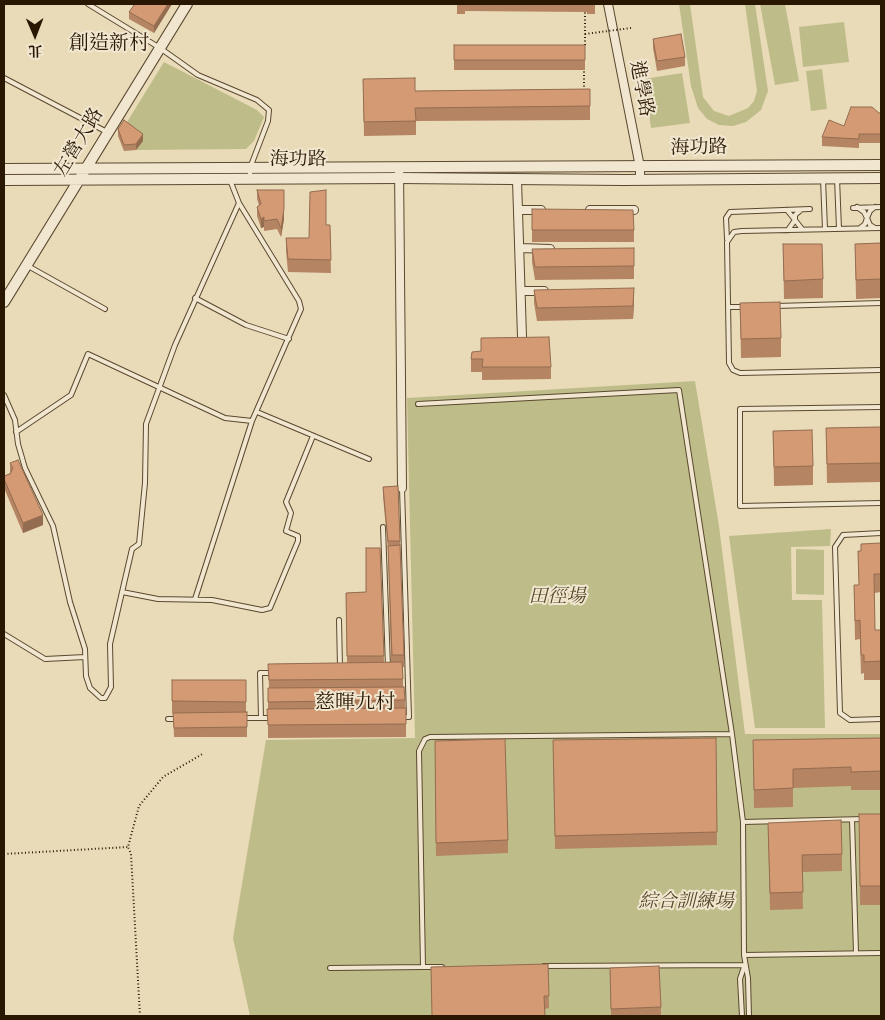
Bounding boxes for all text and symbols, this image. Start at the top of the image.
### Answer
north arrow [10,10,60,60]
district label: 創造新村 [69,33,149,57]
text: 北 [28,41,42,59]
street label: 進學路 [623,59,657,119]
street label: 左營大路 [51,105,109,181]
street label: 海功路 [670,137,728,161]
street label: 海功路 [270,150,326,172]
park label: 田徑場 [529,587,585,609]
district label: 慈暉九村 [315,692,395,716]
park label: 綜合訓練場 [639,892,733,914]

